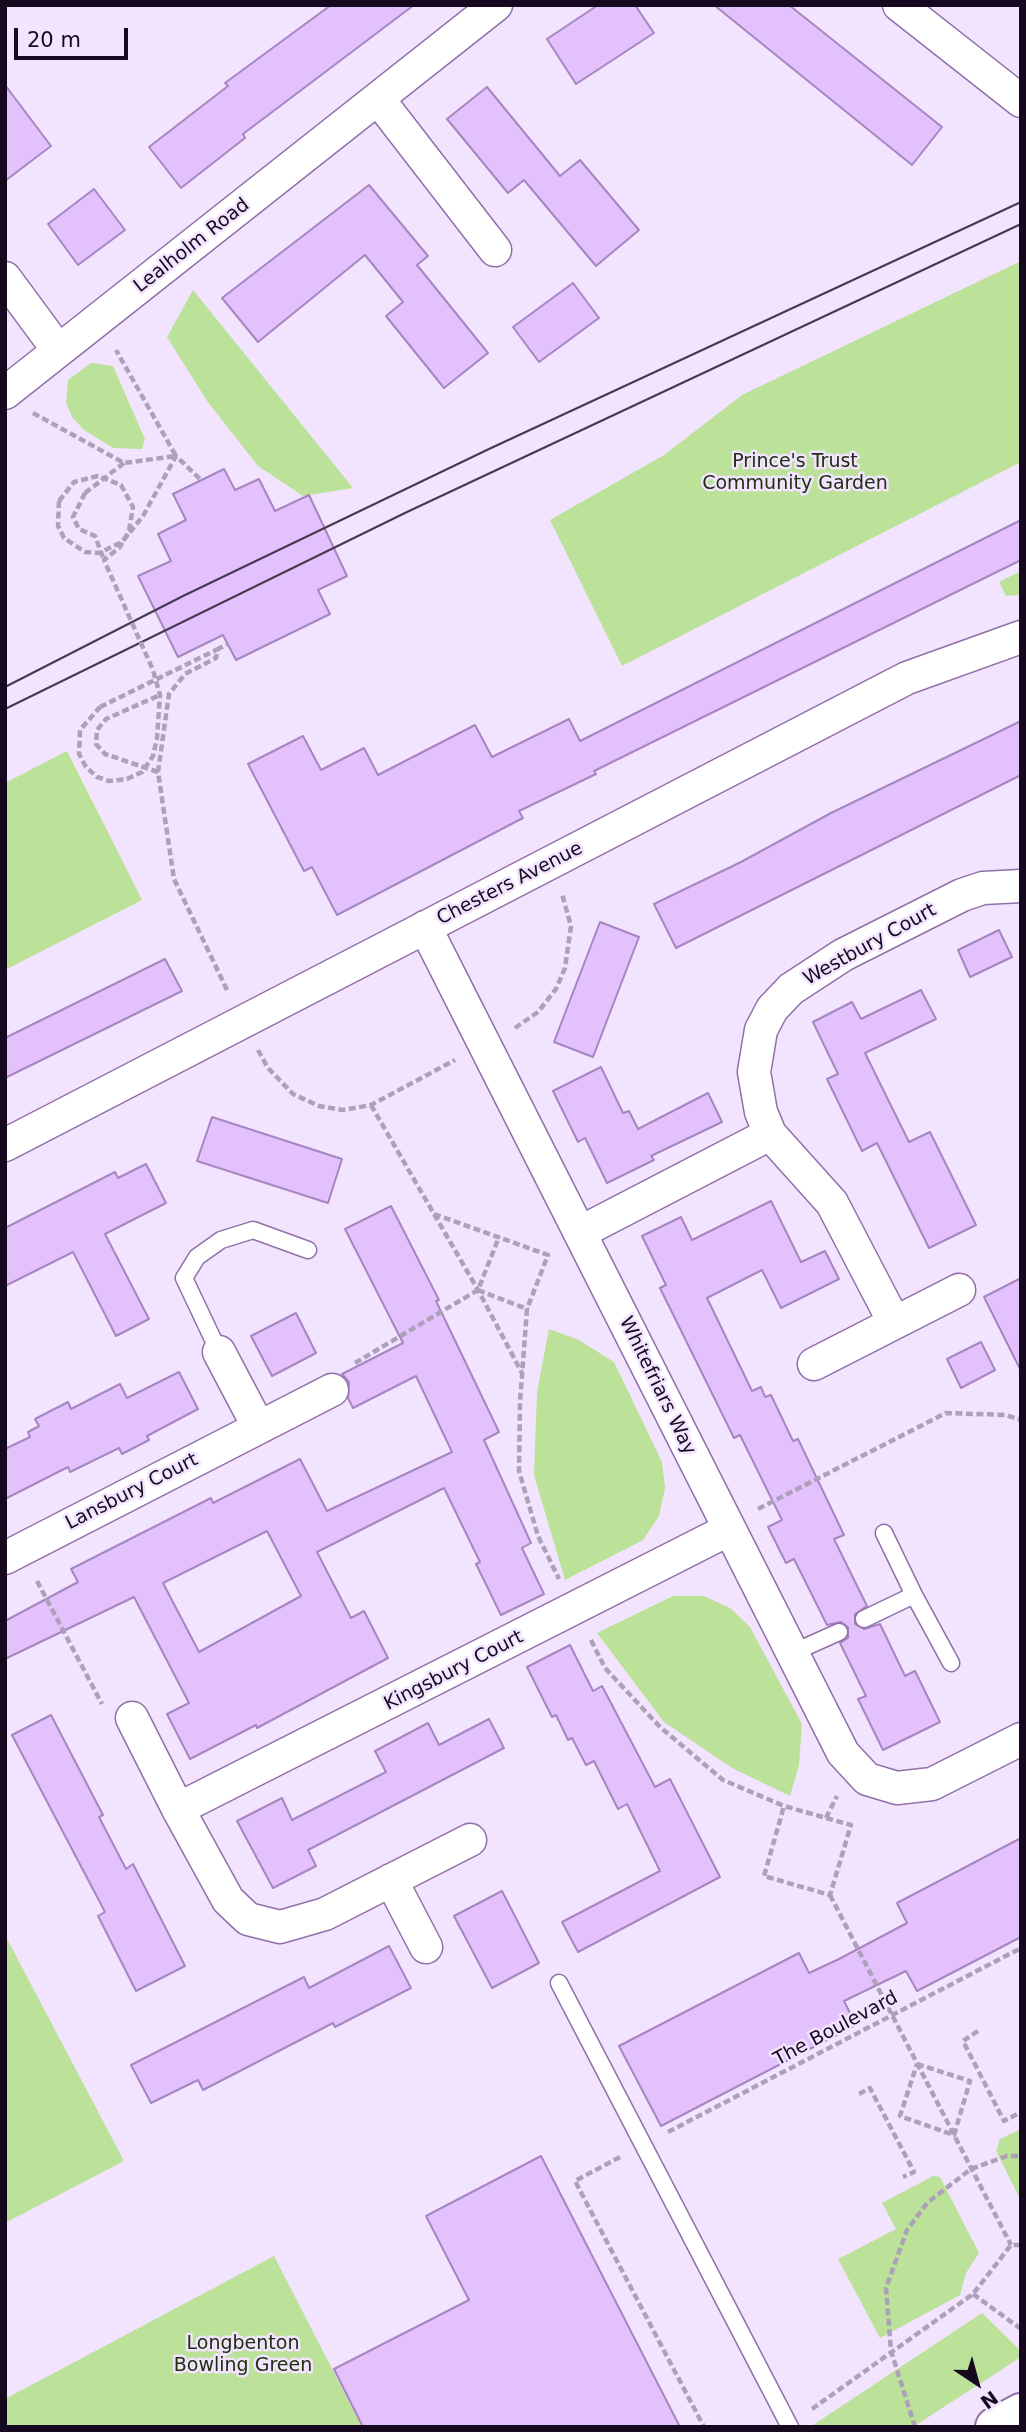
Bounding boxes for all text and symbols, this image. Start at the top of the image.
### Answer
scale bar [18,14,131,58]
text: 20 m [27,28,81,52]
street label: Lealholm Road [130,194,254,298]
park label: Prince's Trust Community Garden [702,451,888,495]
street label: Chesters Avenue [433,837,587,931]
street label: Westbury Court [800,899,940,991]
street label: Whitefriars Way [614,1313,700,1459]
street label: Lansbury Court [62,1449,202,1535]
street label: Kingsbury Court [381,1626,527,1716]
street label: The Boulevard [770,1987,902,2071]
park label: Longbenton Bowling Green [174,2333,312,2377]
north arrow [942,2348,1012,2418]
text: N [976,2386,1002,2414]

